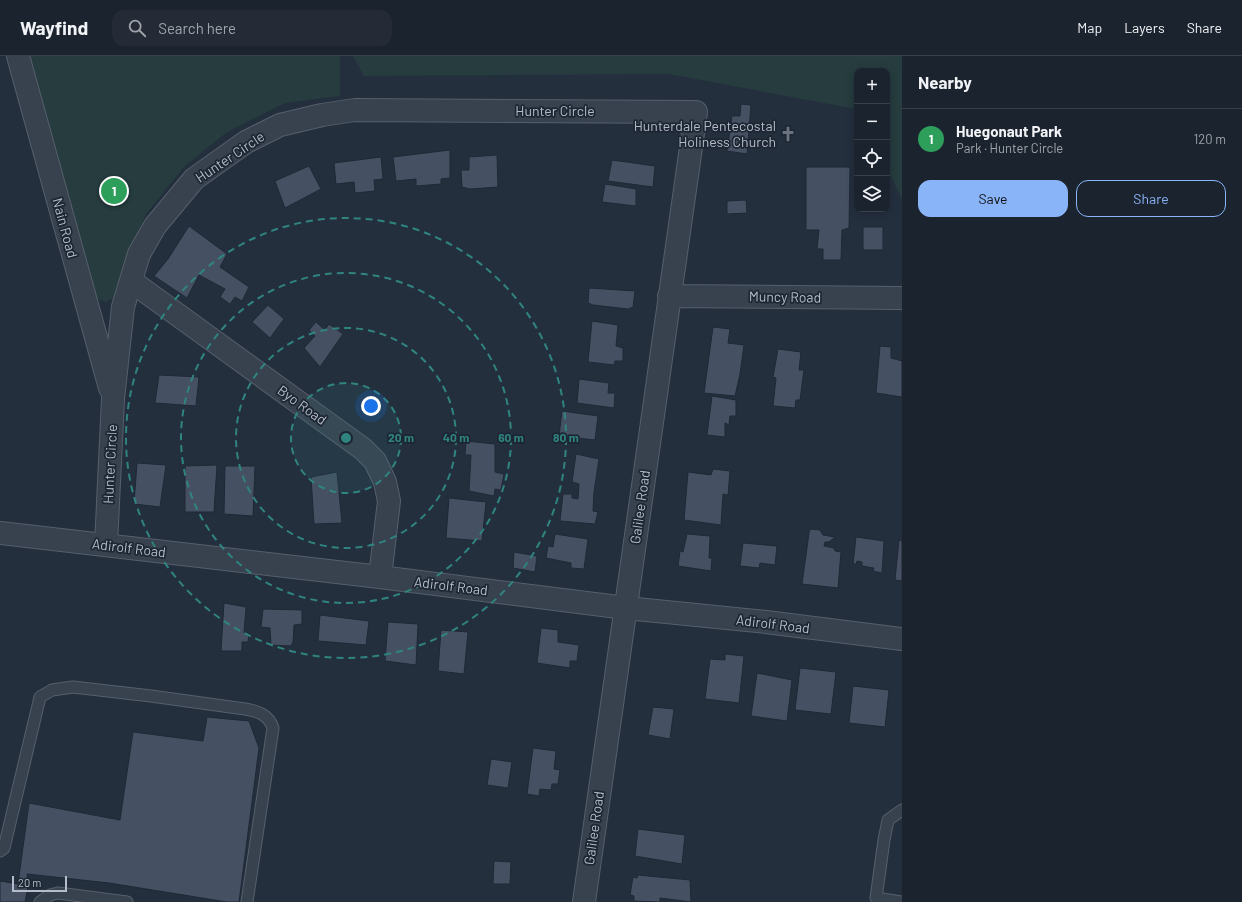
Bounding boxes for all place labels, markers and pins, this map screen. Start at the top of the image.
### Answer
place label: Hunterdale Pentecostal Holiness Church [634,117,776,150]
church icon: Hunterdale Pentecostal Holiness Church [779,125,797,143]
pin: 1 [101,176,127,206]
centre of rings [339,431,353,445]

